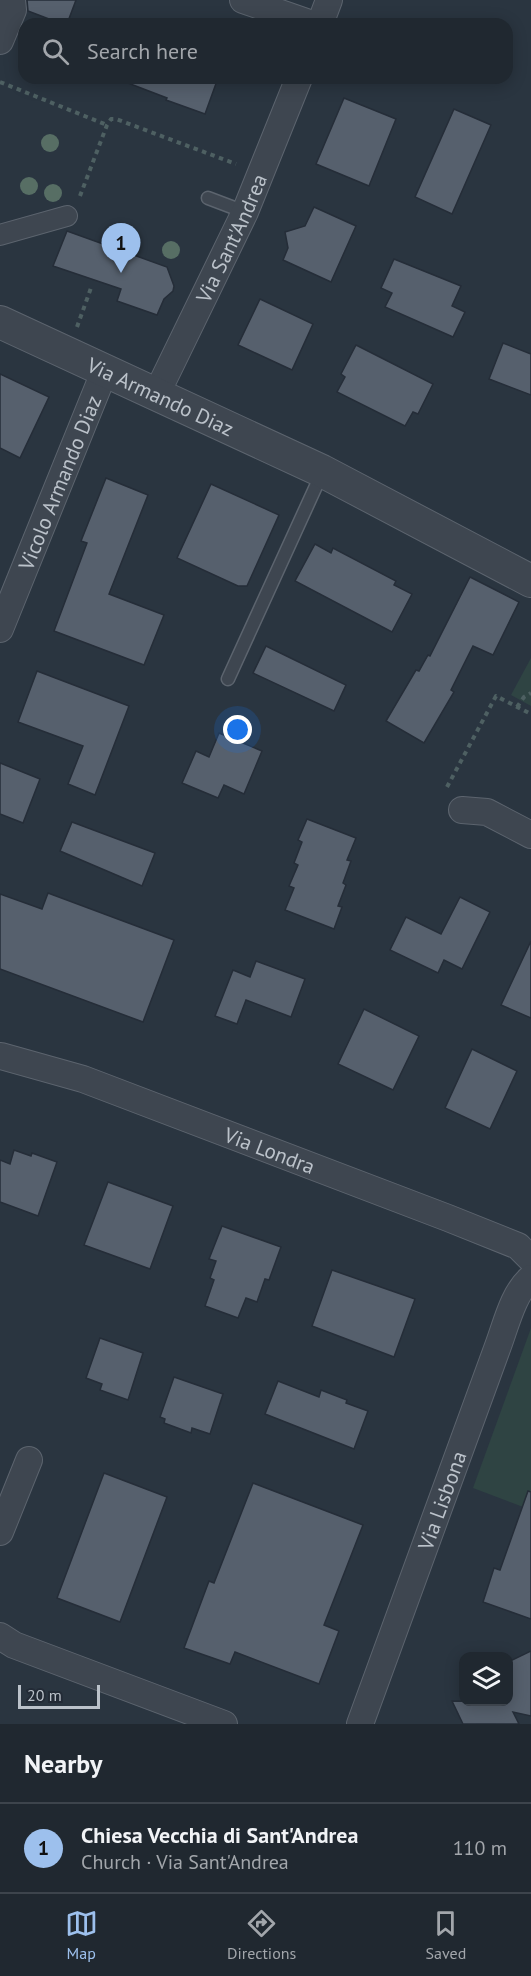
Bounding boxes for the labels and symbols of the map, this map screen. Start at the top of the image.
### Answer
street label: Via Sant'Andrea [189,170,273,308]
pin: 1 [102,224,140,273]
street label: Via Armando Diaz [82,350,238,442]
street label: Vicolo Armando Diaz [12,391,107,575]
your location [223,715,252,744]
street label: Via Londra [220,1120,319,1180]
street label: Via Lisbona [411,1447,472,1555]
scale bar [18,1682,100,1710]

